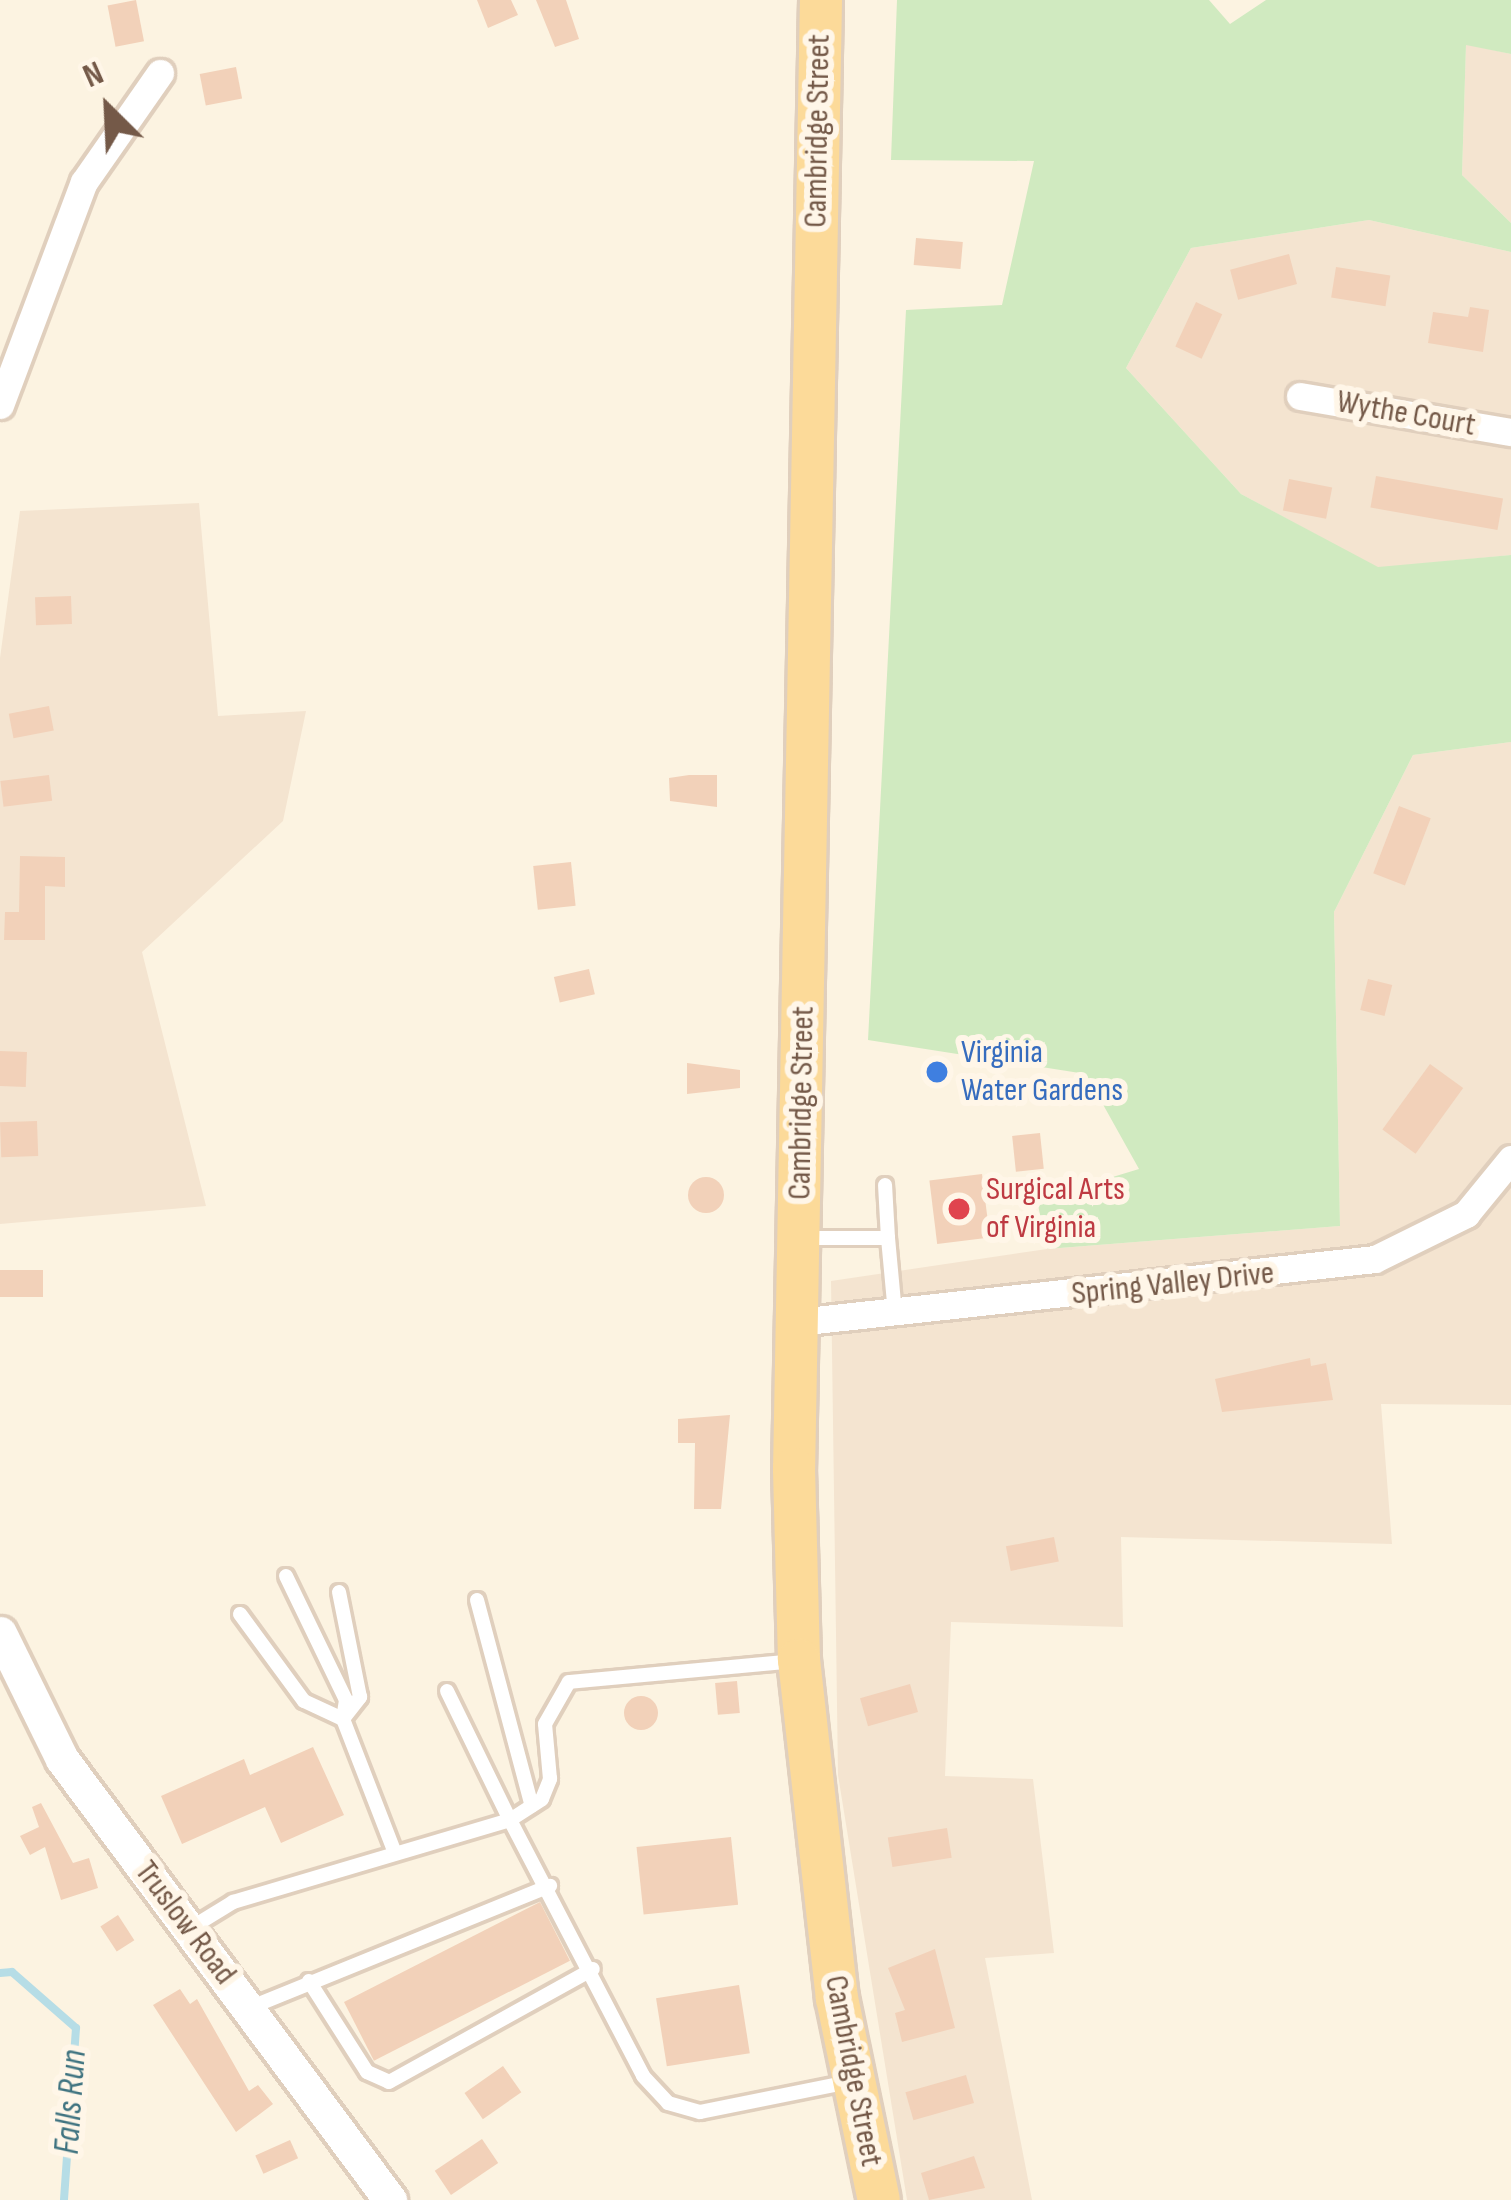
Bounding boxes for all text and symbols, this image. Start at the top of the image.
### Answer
street label: Cambridge Street [797,34,839,228]
north arrow [48,48,168,168]
text: N [77,53,110,97]
street label: Wythe Court [1334,382,1478,446]
street label: Cambridge Street [781,1006,823,1200]
place label: Virginia Water Gardens [961,1033,1123,1111]
marker: Virginia Water Gardens [924,1059,950,1085]
place label: Surgical Arts of Virginia [986,1170,1125,1248]
marker: Surgical Arts of Virginia [943,1193,975,1225]
street label: Spring Valley Drive [1070,1254,1276,1314]
street label: Truslow Road [126,1853,244,1993]
street label: Cambridge Street [815,1972,891,2170]
water label: Falls Run [46,2048,96,2156]

